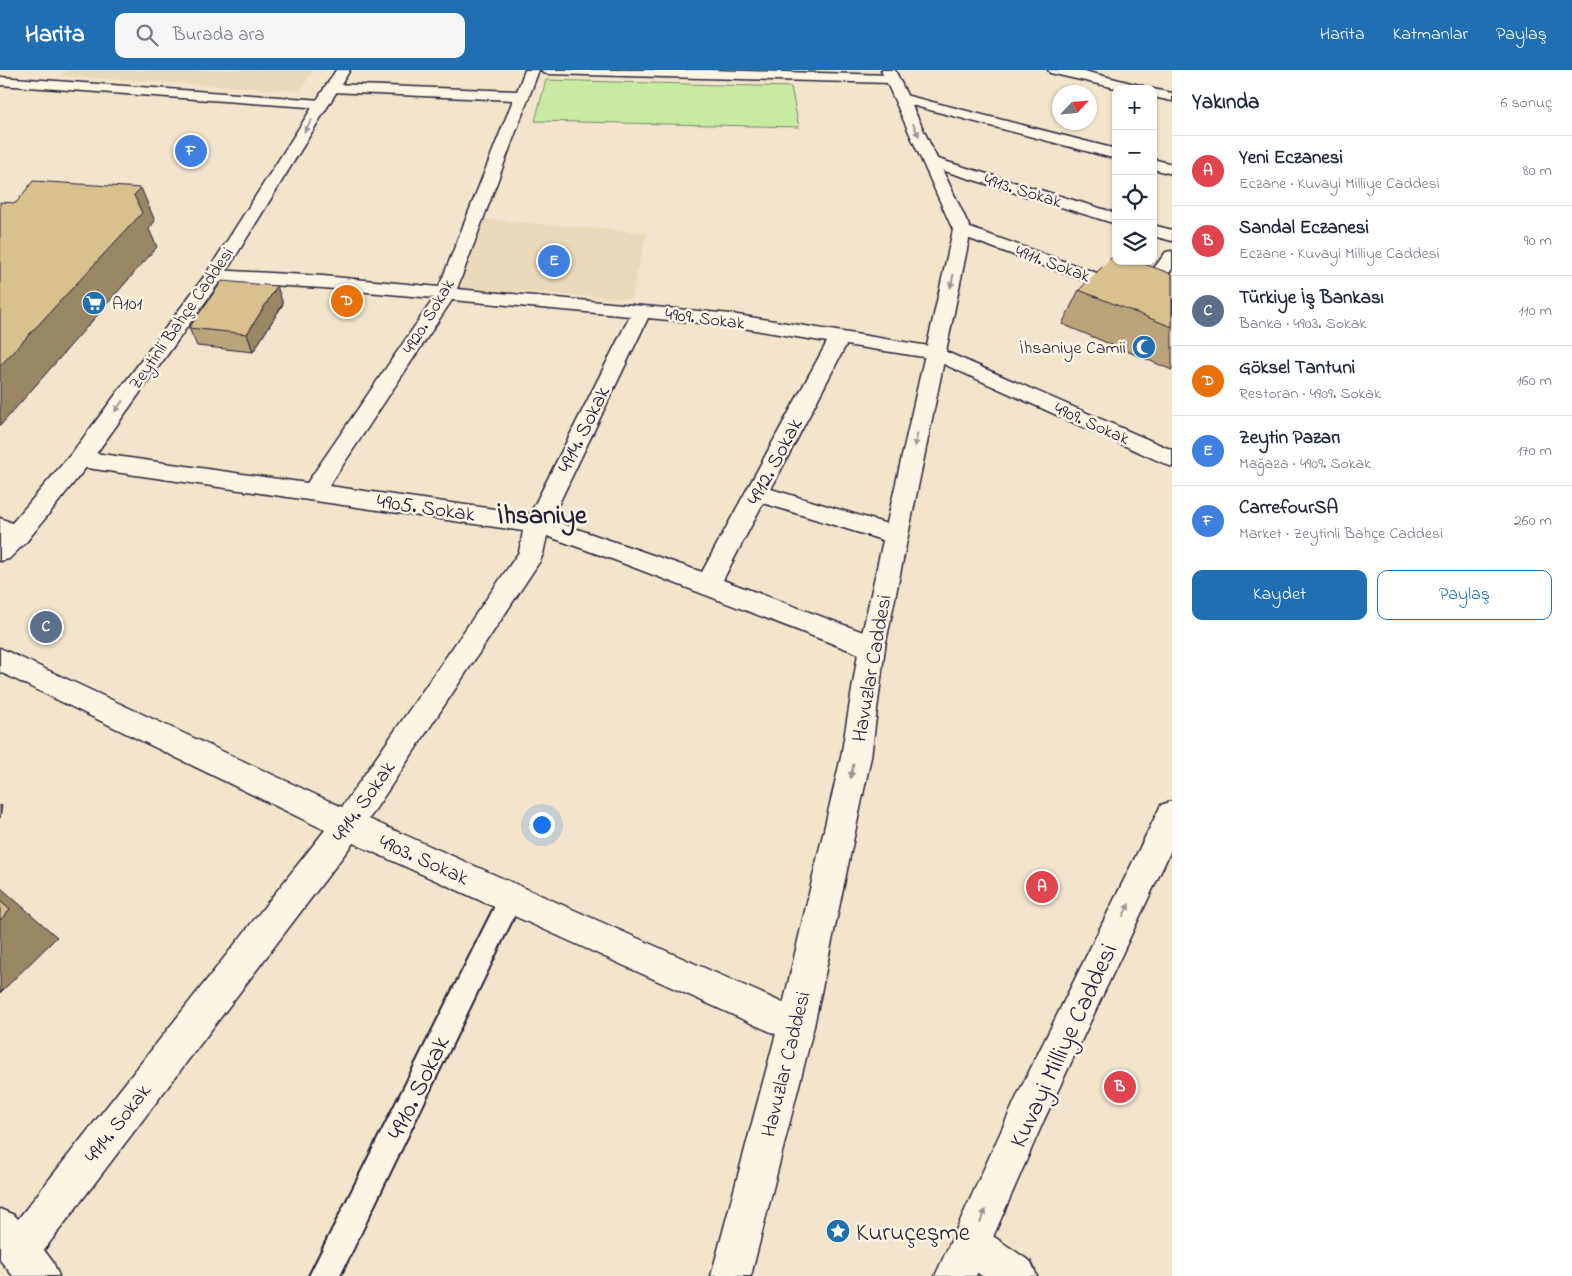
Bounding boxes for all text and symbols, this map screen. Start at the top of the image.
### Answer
search box [115,13,465,58]
text: Harita [25,18,85,53]
icon: search [133,21,161,49]
text: Burada ara [173,22,265,49]
text: Harita [1320,22,1365,48]
text: Katmanlar [1393,22,1468,48]
text: Paylaş [1496,22,1547,48]
north arrow [1052,85,1097,130]
map controls [1112,85,1157,265]
button: + [1112,85,1157,130]
text: Yakında [1192,88,1259,118]
text: 6 sonuç [1500,91,1552,115]
one-way arrow [303,119,313,133]
one-way arrow [912,123,920,137]
button: − [1112,130,1157,175]
pin: F [175,132,207,170]
text: Yeni Eczanesi [1239,145,1343,172]
text: A [1203,159,1213,183]
text: 80 m [1523,159,1552,183]
street label: 4913. Sokak [980,168,1065,216]
text: Eczane · Kuvayi Milliye Caddesi [1239,172,1440,196]
button: locate [1112,175,1157,220]
text: Sandal Eczanesi [1239,215,1369,242]
button: layers [1112,220,1157,265]
text: B [1203,229,1213,253]
text: 90 m [1524,229,1552,253]
street label: 4911. Sokak [1011,239,1094,291]
pin: E [538,242,570,280]
text: Eczane · Kuvayi Milliye Caddesi [1239,242,1440,266]
street label: Zeytinli Bahçe Caddesi [124,243,242,396]
street label: 4920. Sokak [397,274,462,360]
one-way arrow [948,274,956,289]
pin: D [331,282,363,320]
text: Türkiye İş Bankası [1239,285,1384,312]
supermarket icon: A101 [81,290,107,316]
place label: A101 [112,292,143,318]
text: C [1204,299,1212,323]
text: 110 m [1518,299,1552,323]
street label: 4909. Sokak [663,302,746,338]
text: Banka · 4903. Sokak [1239,312,1366,336]
mosque icon: İhsaniye Camii [1131,334,1157,360]
place label: İhsaniye Camii [1020,336,1126,362]
text: Göksel Tantuni [1239,355,1355,382]
text: D [1202,369,1214,393]
text: 160 m [1517,369,1552,393]
street label: 4914. Sokak [551,381,619,478]
text: Restoran · 4909. Sokak [1239,382,1381,406]
street label: 4909. Sokak [1049,397,1133,453]
one-way arrow [114,399,124,412]
street label: 4912. Sokak [740,412,812,511]
text: Zeytin Pazarı [1239,425,1340,452]
one-way arrow [912,432,920,447]
text: E [1203,439,1213,463]
text: 170 m [1517,439,1552,463]
text: Mağaza · 4909. Sokak [1239,452,1371,476]
street label: 4905. Sokak [375,487,478,531]
text: CarrefourSA [1239,495,1338,522]
district label: İhsaniye [497,498,588,536]
text: F [1203,509,1213,533]
text: 260 m [1514,509,1552,533]
text: Market · Zeytinli Bahçe Caddesi [1239,522,1443,546]
button: Kaydet [1192,570,1367,620]
button: Paylaş [1377,570,1552,620]
street label: Havuzlar Caddesi [845,592,901,745]
pin: C [30,608,62,646]
street label: 4914. Sokak [326,755,404,849]
one-way arrow [848,763,856,779]
your location [529,812,555,838]
street label: 4903. Sokak [373,828,474,894]
pin: A [1026,868,1058,906]
one-way arrow [1122,903,1130,917]
street label: Kuvayi Milliye Caddesi [1002,938,1129,1155]
street label: Havuzlar Caddesi [754,988,820,1141]
street label: 4910. Sokak [379,1030,460,1146]
pin: B [1104,1068,1136,1106]
street label: 4914. Sokak [78,1078,160,1170]
one-way arrow [979,1209,987,1223]
place label: Kuruçeşme [856,1216,971,1252]
place icon: Kuruçeşme [825,1218,851,1244]

